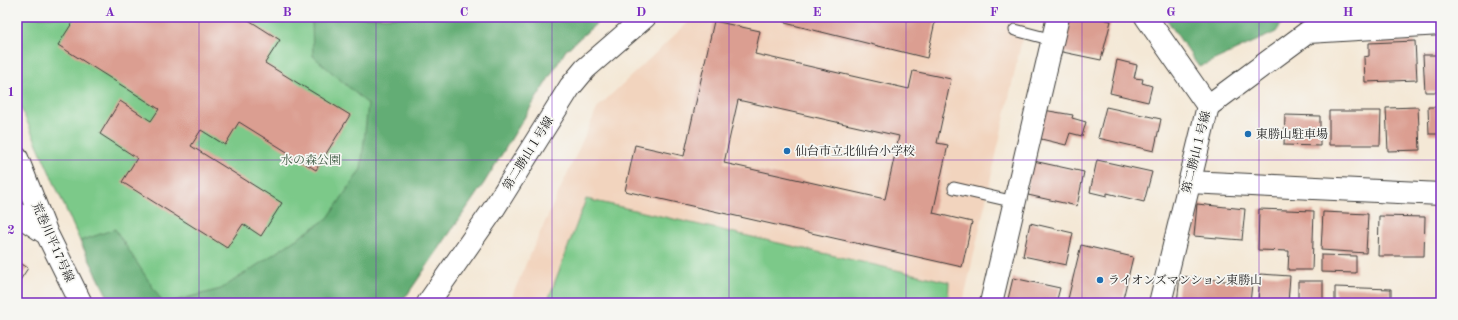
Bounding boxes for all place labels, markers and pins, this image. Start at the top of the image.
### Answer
place label: 東勝山駐車場 [1256,127,1328,141]
marker: 東勝山駐車場 [1243,129,1253,139]
place label: 仙台市立北仙台小学校 [795,144,915,158]
marker: 仙台市立北仙台小学校 [782,146,792,156]
place label: ライオンズマンション東勝山 [1108,273,1262,287]
marker: ライオンズマンション東勝山 [1095,275,1105,285]

